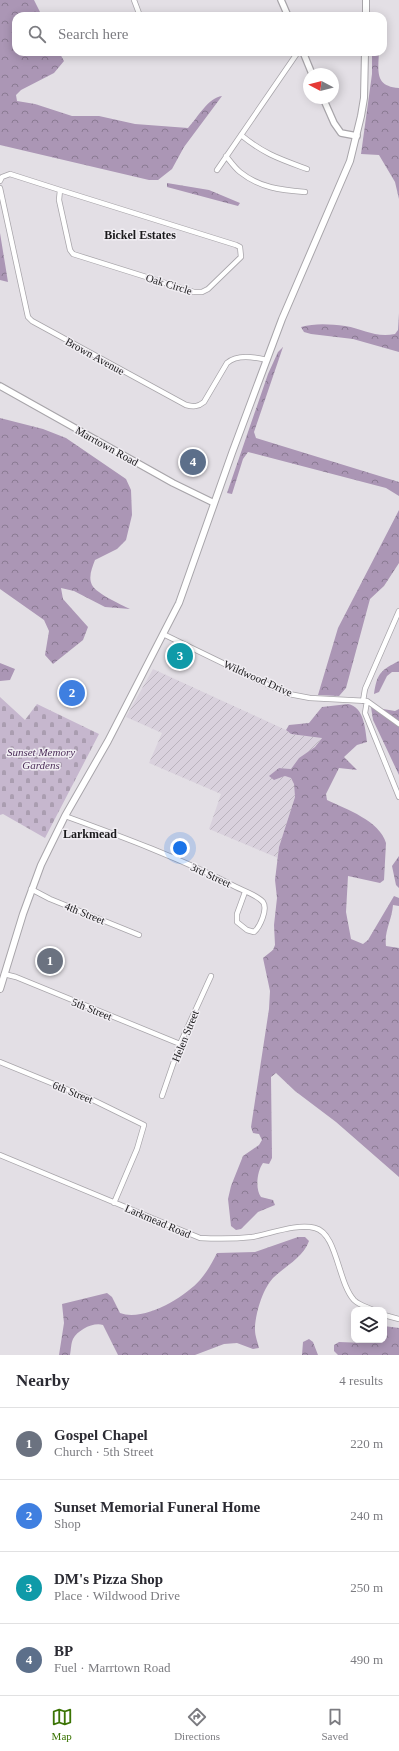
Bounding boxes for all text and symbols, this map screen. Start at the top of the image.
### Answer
search box [12,12,387,56]
icon: search [26,23,48,45]
text: Search here [58,26,128,42]
north arrow [303,68,339,104]
district label: Bickel Estates [104,228,176,242]
street label: Oak Circle [144,271,194,297]
street label: Brown Avenue [63,335,127,377]
street label: Marrtown Road [73,424,141,468]
pin: 4 [180,447,206,477]
pin: 3 [167,641,193,671]
street label: Wildwood Drive [222,658,294,699]
pin: 2 [59,678,85,708]
park label: Sunset Memory Gardens [7,746,75,771]
district label: Larkmead [63,827,117,841]
your location [170,838,190,858]
street label: 3rd Street [189,860,233,890]
street label: 4th Street [63,899,107,927]
pin: 1 [37,946,63,976]
street label: 5th Street [70,995,114,1023]
street label: Helen Street [169,1008,201,1064]
street label: 6th Street [51,1078,95,1106]
street label: Larkmead Road [123,1202,193,1241]
map controls [351,1307,387,1343]
button: layers [351,1307,387,1343]
text: Nearby [16,1371,70,1390]
text: 4 results [339,1373,383,1388]
text: Gospel Chapel [54,1427,148,1443]
text: 1 [26,1436,32,1451]
text: 220 m [350,1436,383,1451]
text: Church · 5th Street [54,1444,153,1459]
text: Sunset Memorial Funeral Home [54,1499,260,1515]
text: 2 [26,1508,32,1523]
text: 240 m [350,1508,383,1523]
text: Shop [54,1516,81,1531]
text: DM's Pizza Shop [54,1571,163,1587]
text: 3 [26,1580,32,1595]
text: 250 m [350,1580,383,1595]
text: Place · Wildwood Drive [54,1588,180,1603]
text: BP [54,1643,73,1659]
text: 4 [26,1652,32,1667]
text: 490 m [350,1652,383,1667]
text: Fuel · Marrtown Road [54,1660,171,1675]
tab: Map [51,1706,73,1742]
tab: Directions [174,1706,220,1742]
tab: Saved [321,1706,348,1742]

